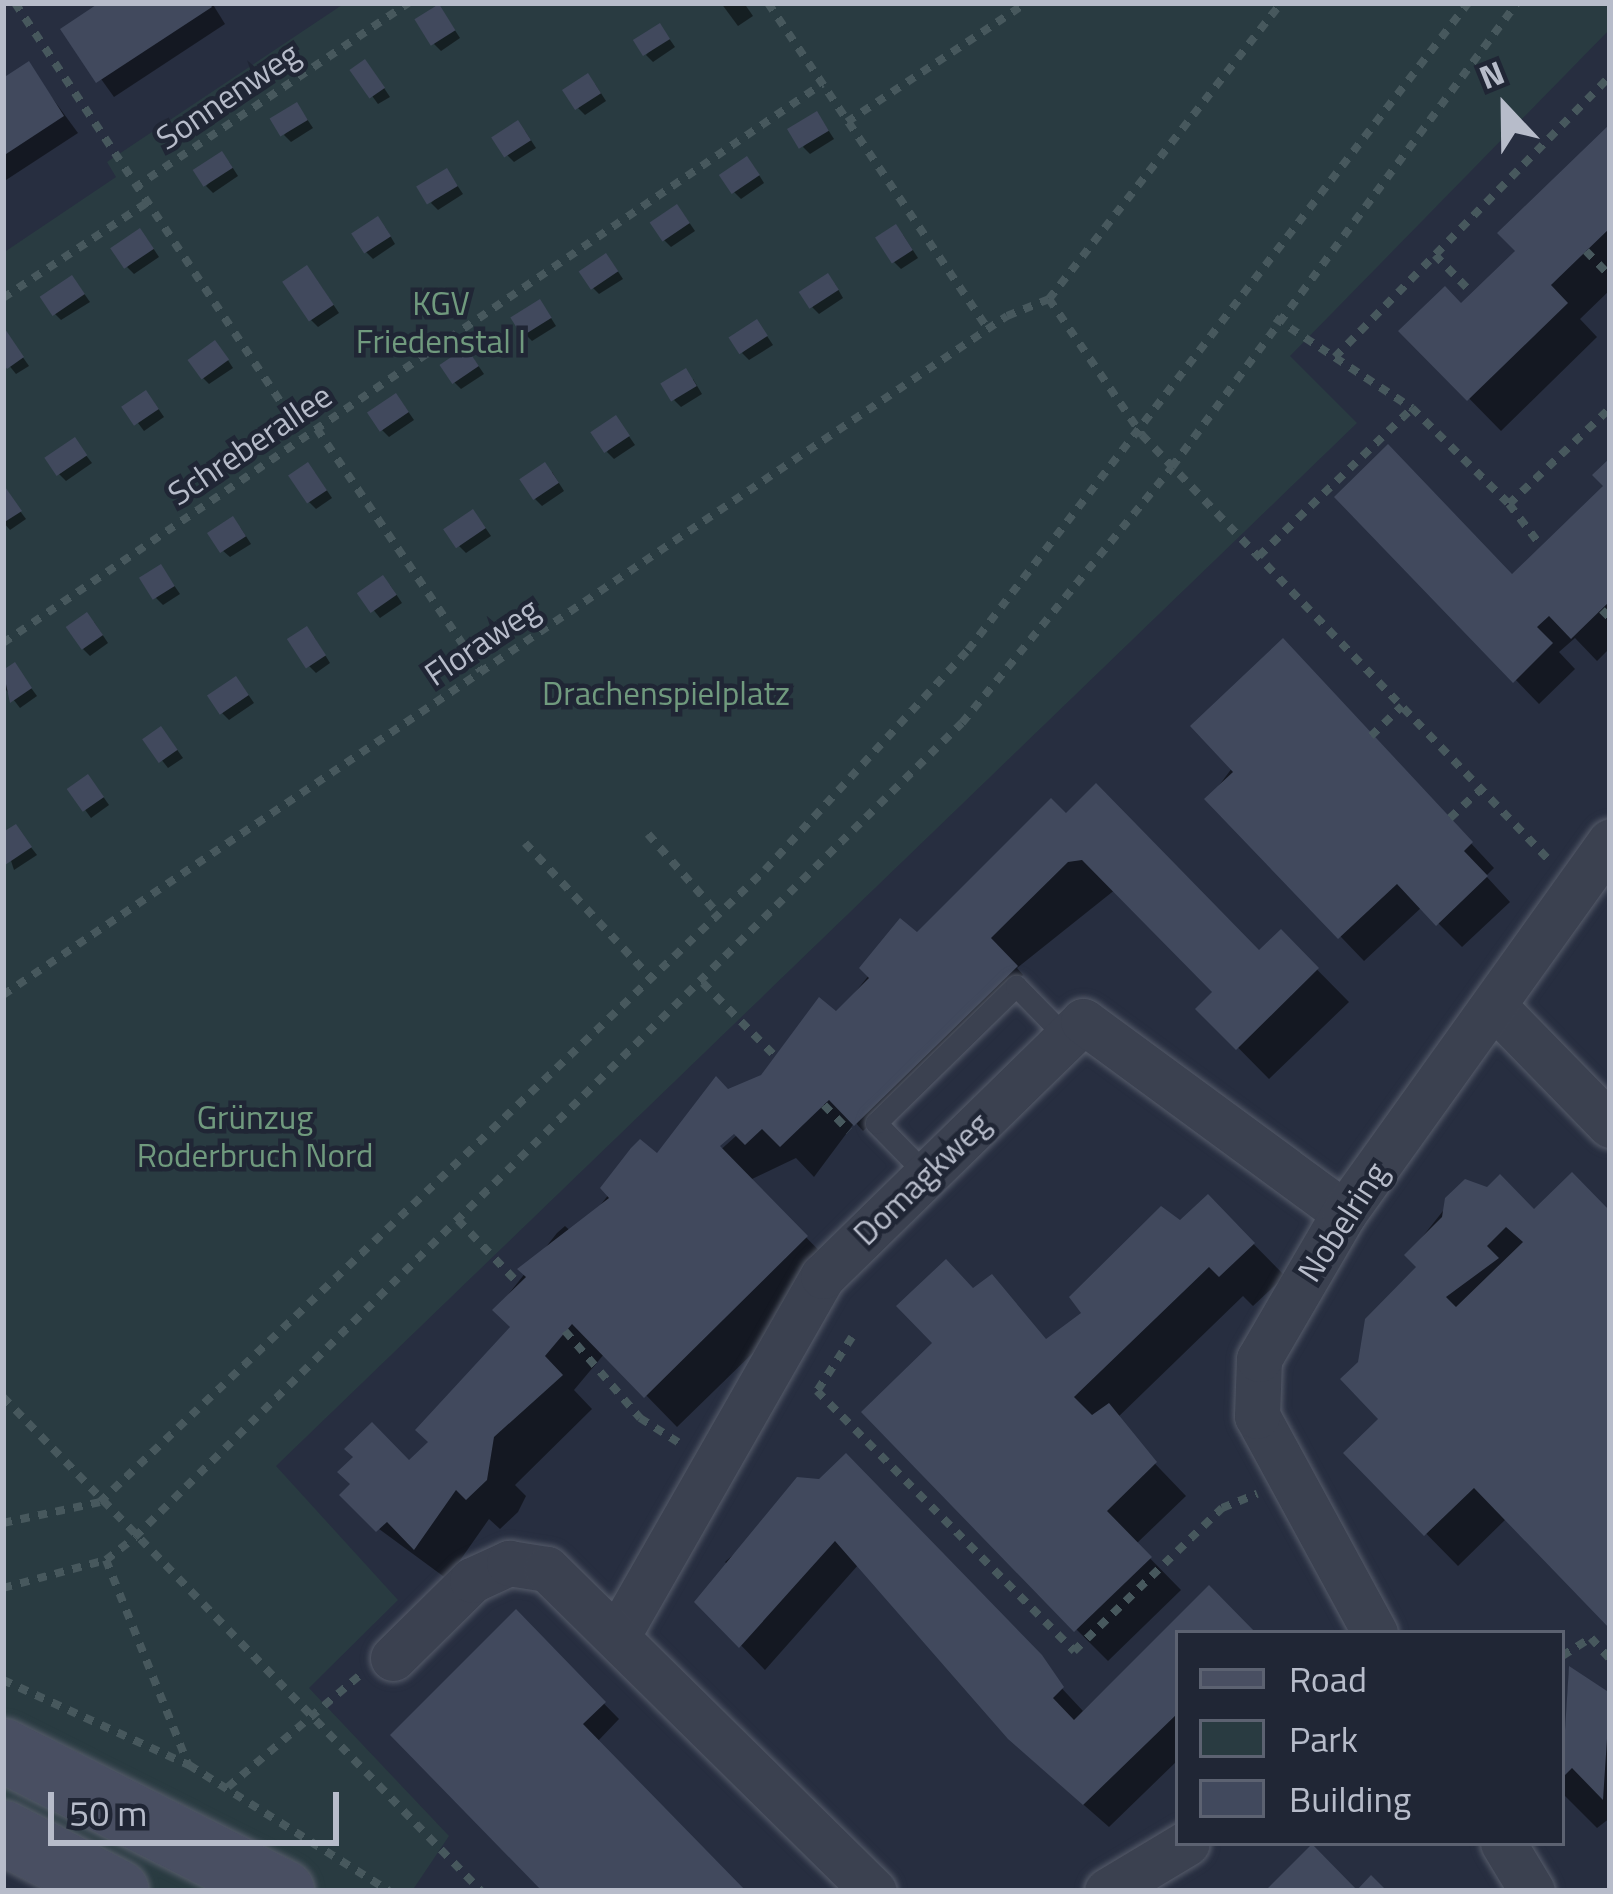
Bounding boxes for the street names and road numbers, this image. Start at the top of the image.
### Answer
street label: Sonnenweg [149,34,307,158]
street label: Schreberallee [161,376,339,514]
street label: Floraweg [417,590,547,694]
street label: Domagkweg [846,1104,998,1254]
street label: Nobelring [1290,1155,1396,1289]

